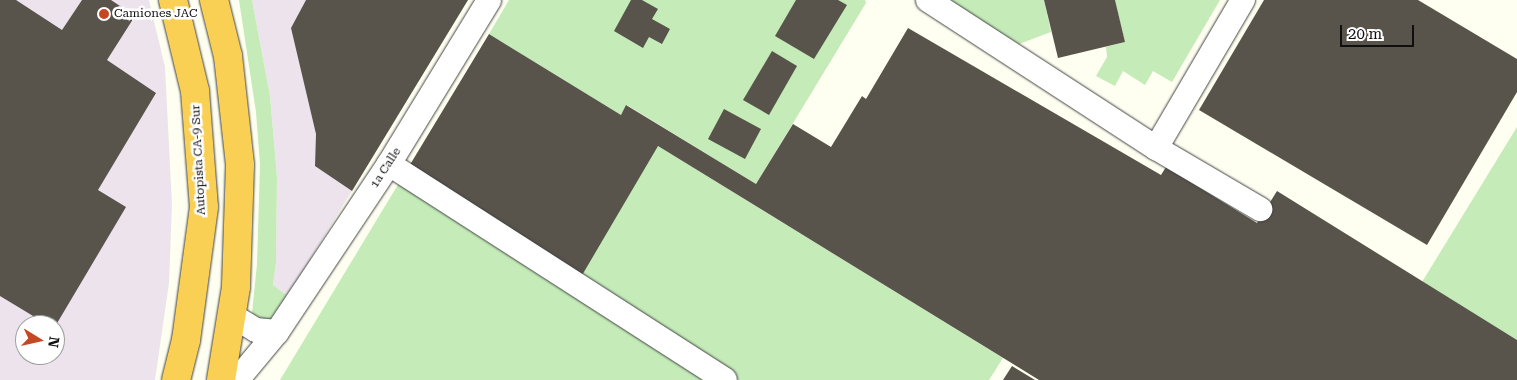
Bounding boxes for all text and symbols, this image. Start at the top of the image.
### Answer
place label: Camiones JAC [114,7,198,21]
marker: Camiones JAC [98,8,110,20]
scale bar [1342,15,1416,47]
text: 20 m [1348,25,1382,43]
street label: Autopista CA-9 Sur [189,105,209,215]
street label: 1a Calle [368,145,404,191]
north arrow [15,315,65,365]
text: N [45,336,63,349]

